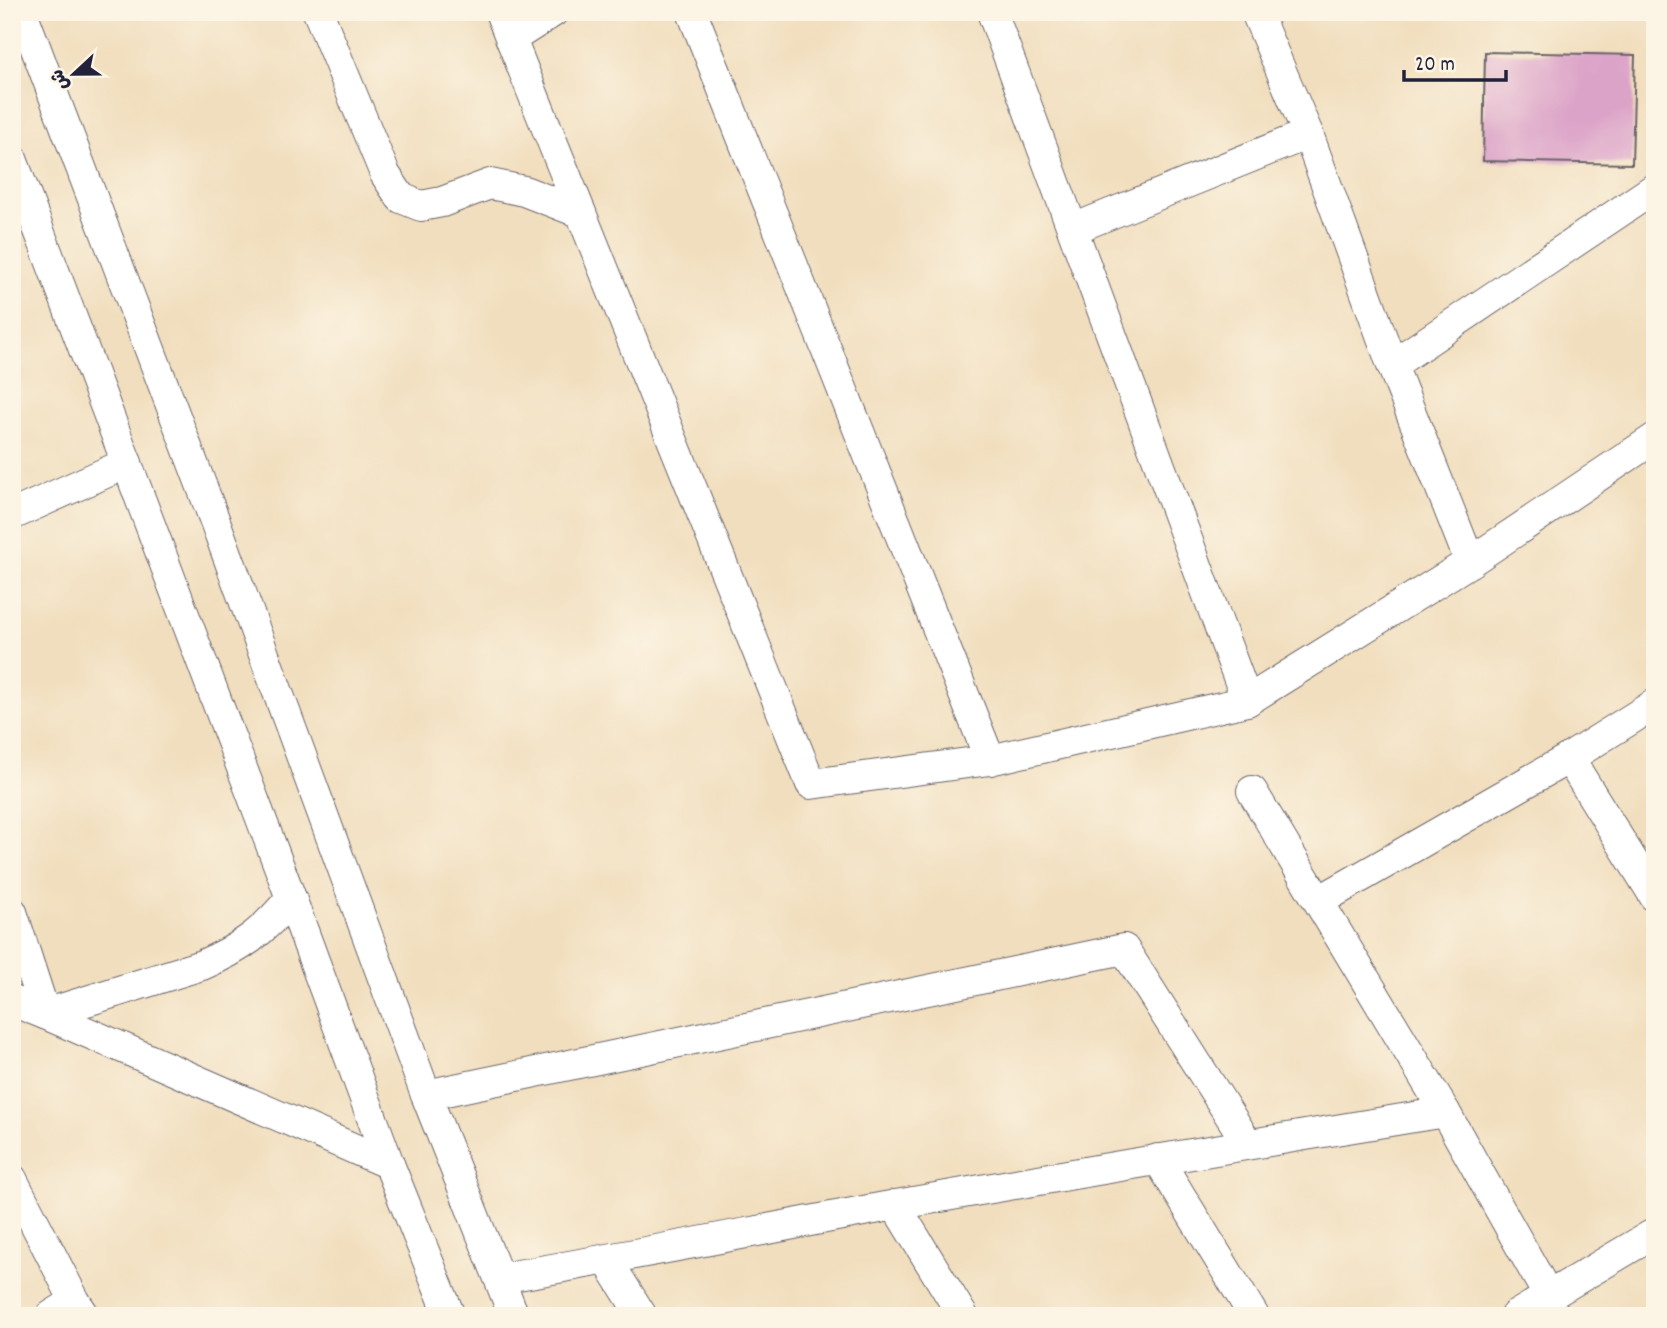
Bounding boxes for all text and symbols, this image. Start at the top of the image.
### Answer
north arrow [38,38,108,108]
scale bar [1404,38,1506,82]
text: 20 m [1415,51,1455,81]
text: ش [45,64,78,94]

